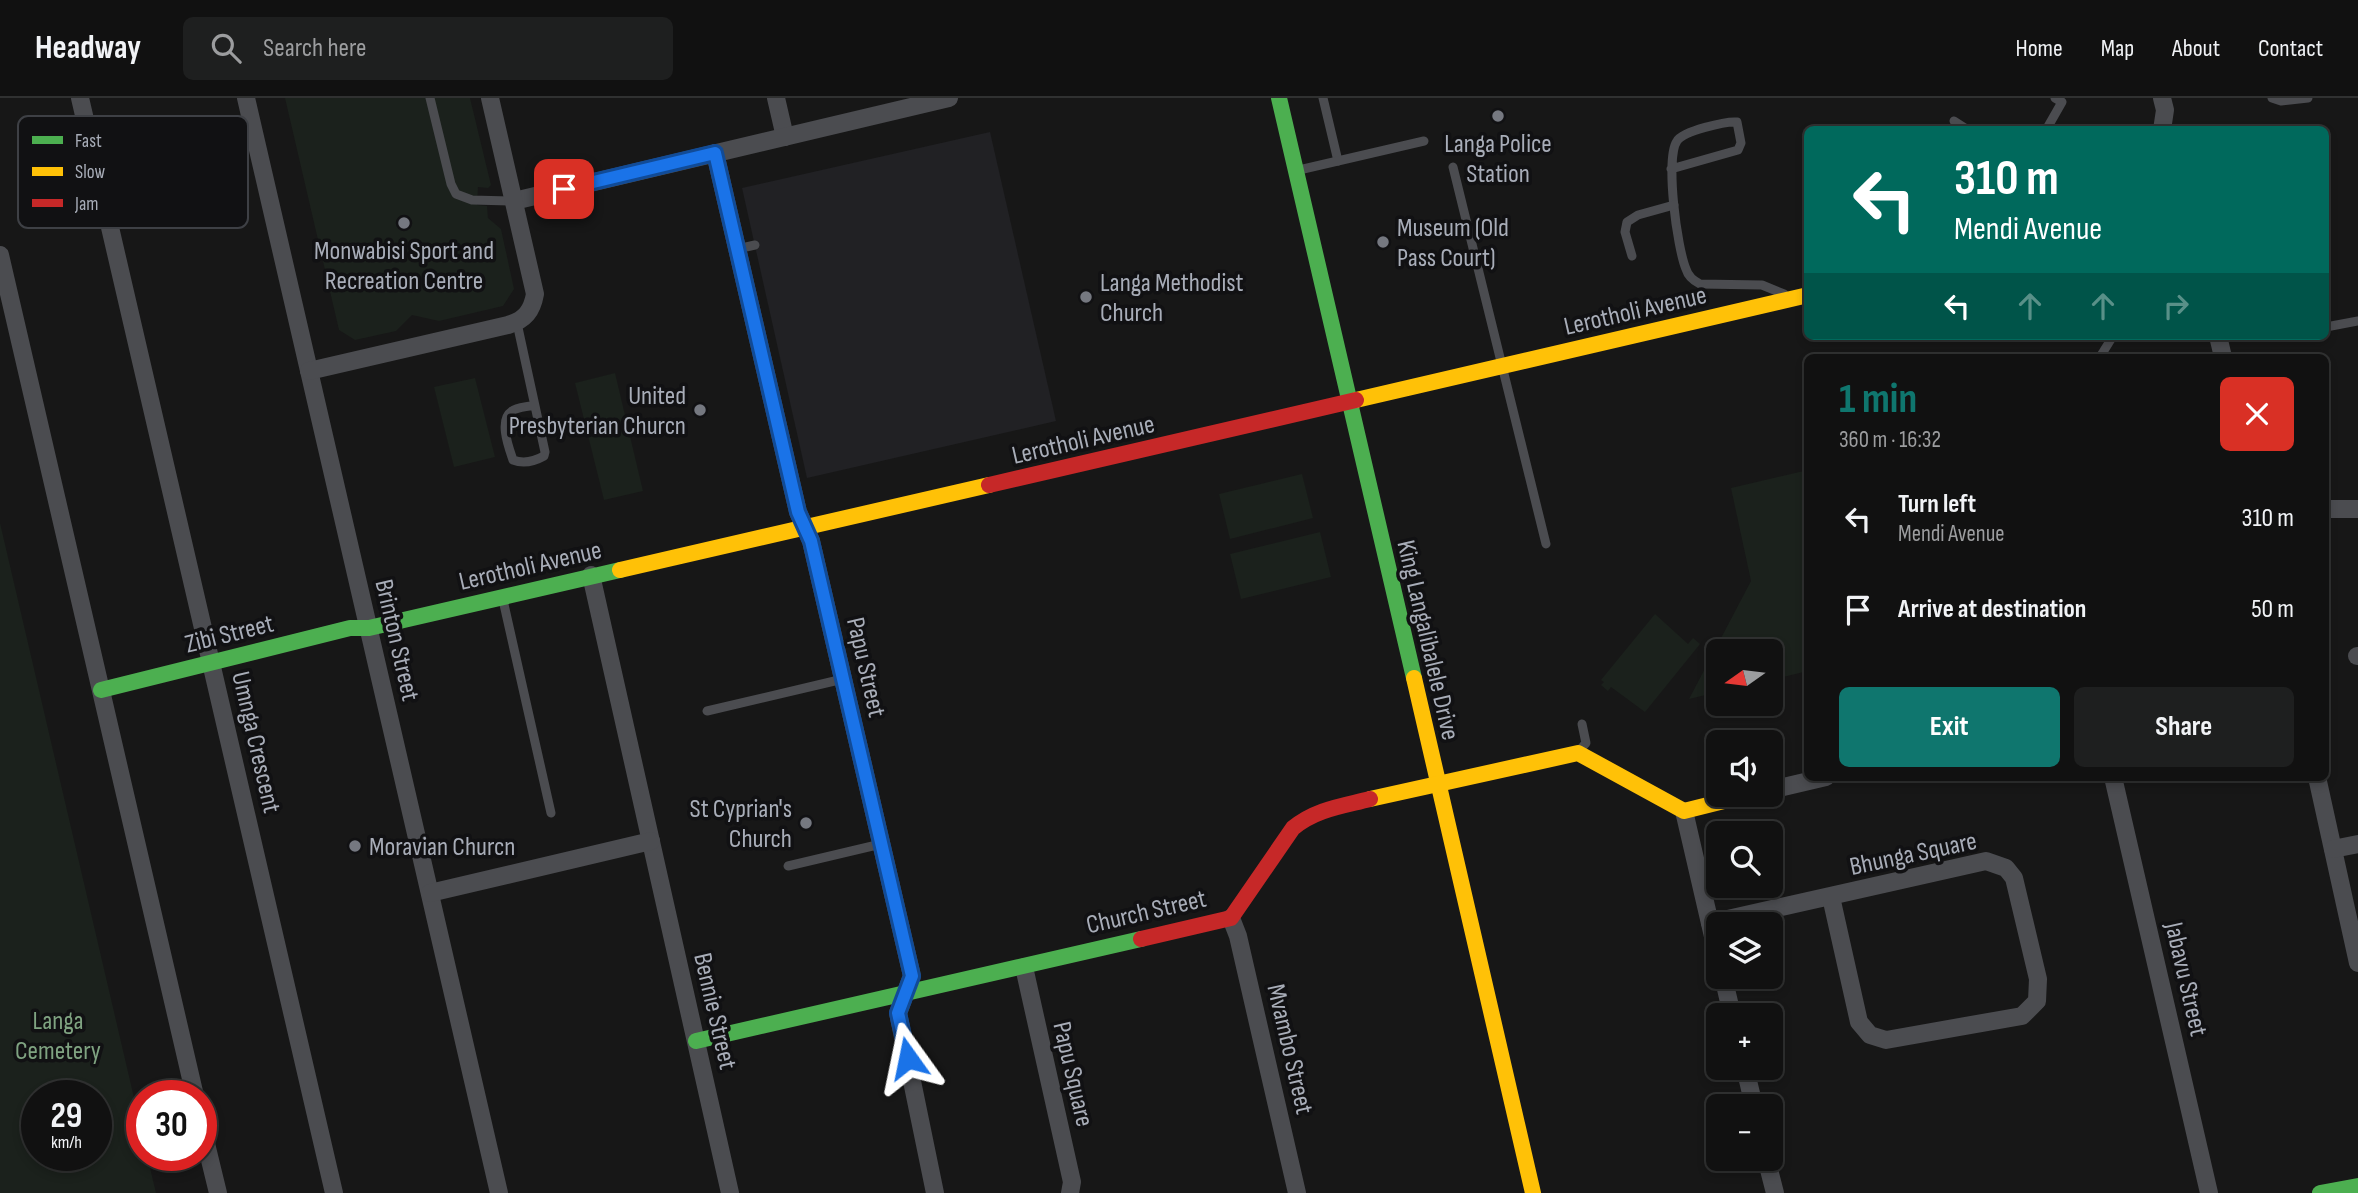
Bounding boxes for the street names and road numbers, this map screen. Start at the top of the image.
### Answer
street label: Lerotholi Avenue [1561,280,1710,343]
street label: Lerotholi Avenue [1009,409,1158,472]
street label: Lerotholi Avenue [456,535,605,598]
street label: King Langalibalele Drive [1389,537,1466,743]
street label: Brinton Street [368,577,426,704]
street label: Zibi Street [182,608,277,660]
street label: Papu Street [839,615,892,720]
street label: Umnga Crescent [224,669,287,816]
street label: Bhunga Square [1847,826,1980,883]
street label: Church Street [1083,884,1209,941]
street label: Jabavu Street [2157,918,2214,1039]
street label: Bennie Street [686,950,743,1073]
street label: Mvambo Street [1260,981,1320,1117]
street label: Papu Square [1045,1019,1100,1130]

